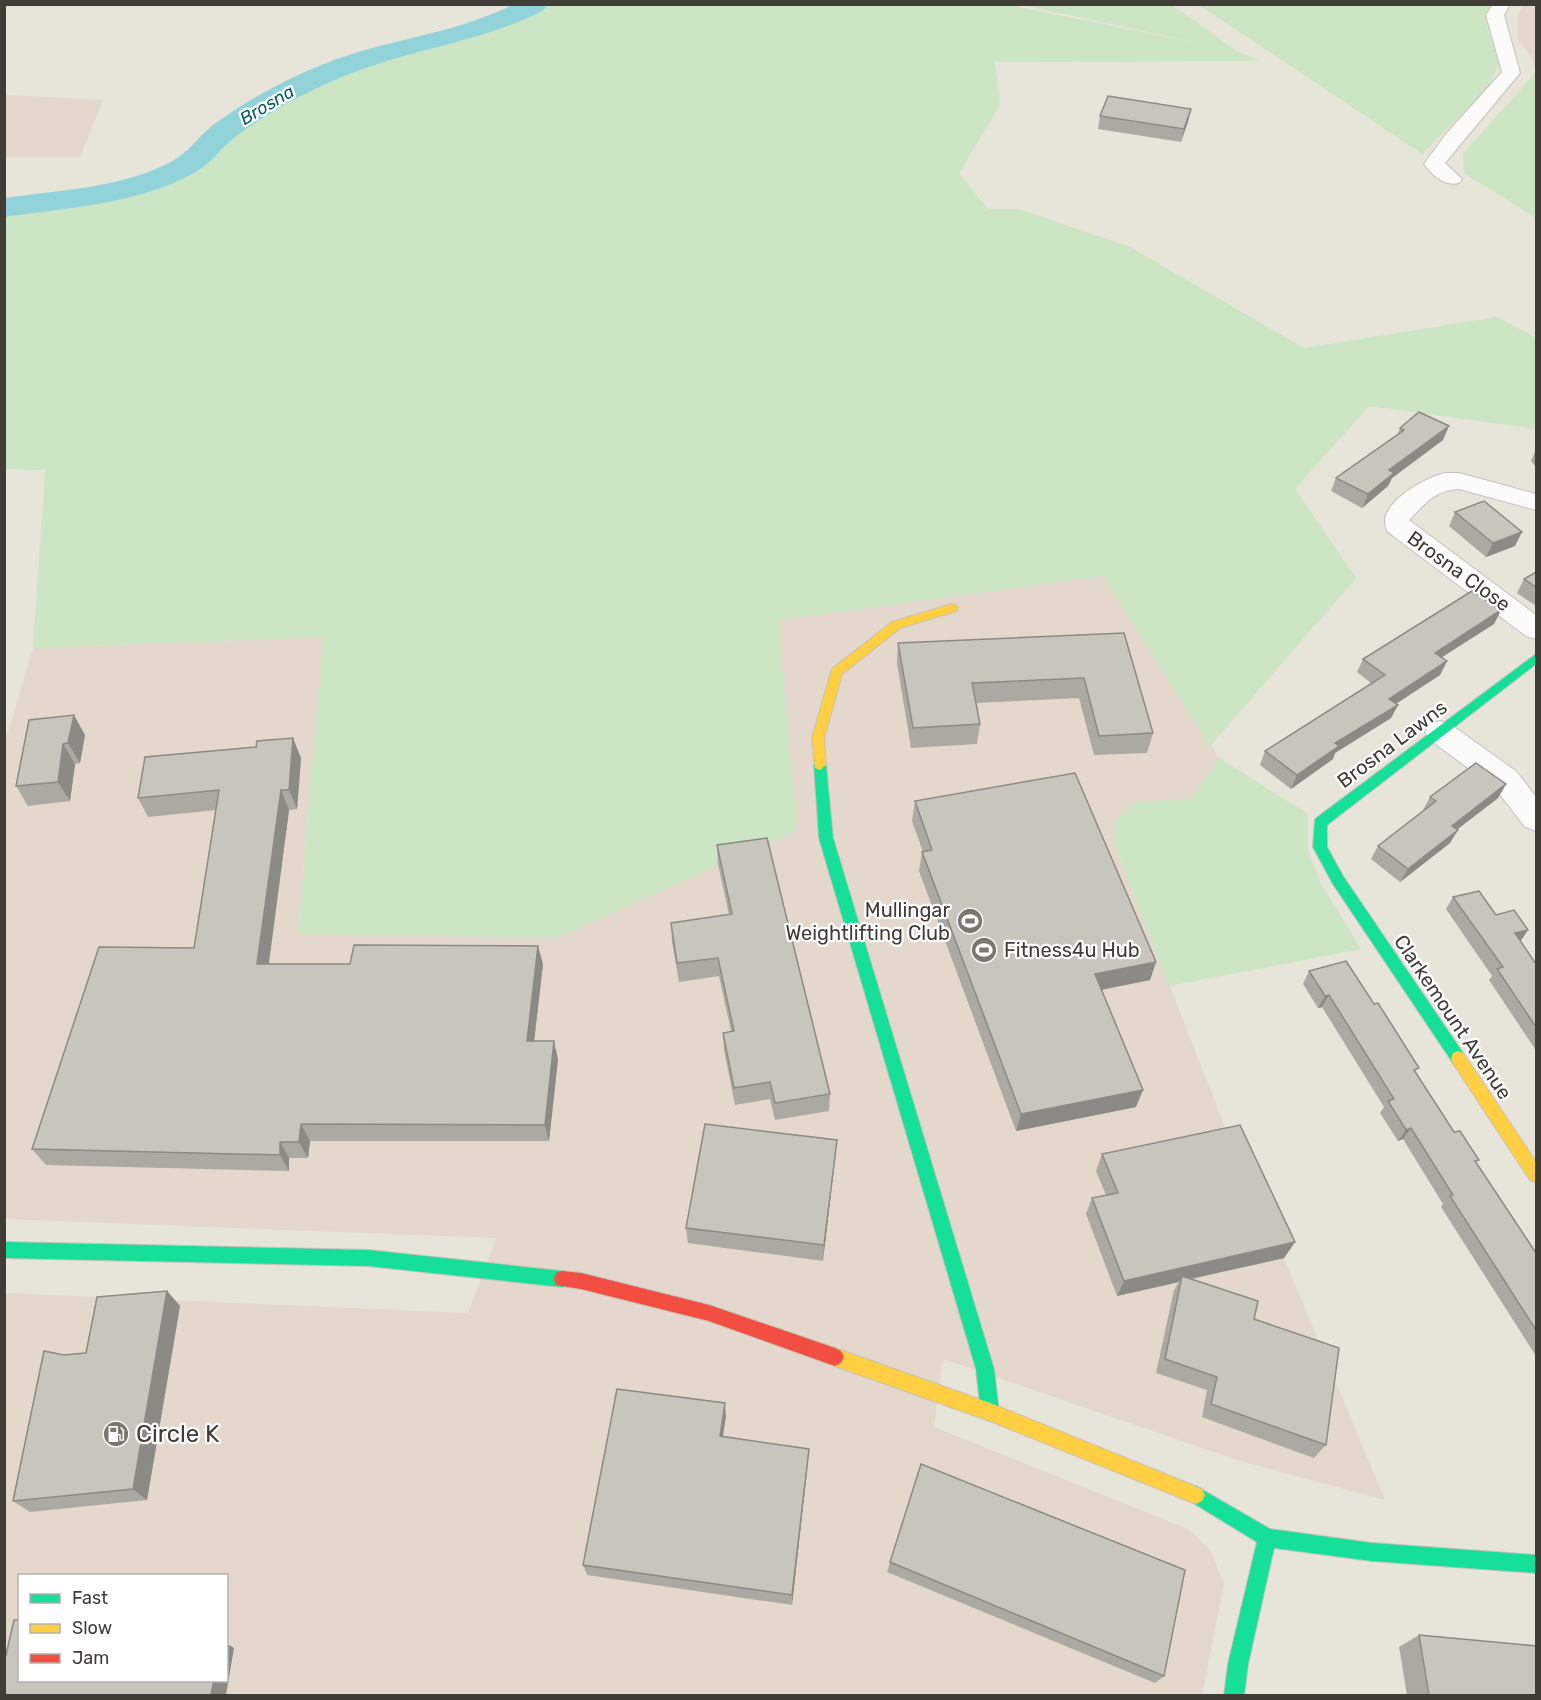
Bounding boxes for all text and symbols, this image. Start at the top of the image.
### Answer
water label: Brosna [236,80,299,130]
street label: Brosna Close [1403,526,1515,616]
street label: Brosna Lawns [1332,695,1452,793]
place label: Mullingar Weightlifting Club [785,898,950,945]
sports icon: Mullingar Weightlifting Club [955,906,985,936]
street label: Clarkemount Avenue [1389,930,1517,1104]
sports icon: Fitness4u Hub [969,935,999,965]
place label: Fitness4u Hub [1004,938,1140,962]
fuel station icon: Circle K [101,1419,131,1449]
place label: Circle K [136,1420,220,1448]
legend [18,1574,228,1682]
text: Fast [72,1587,108,1609]
text: Slow [72,1617,112,1639]
text: Jam [72,1647,109,1669]

